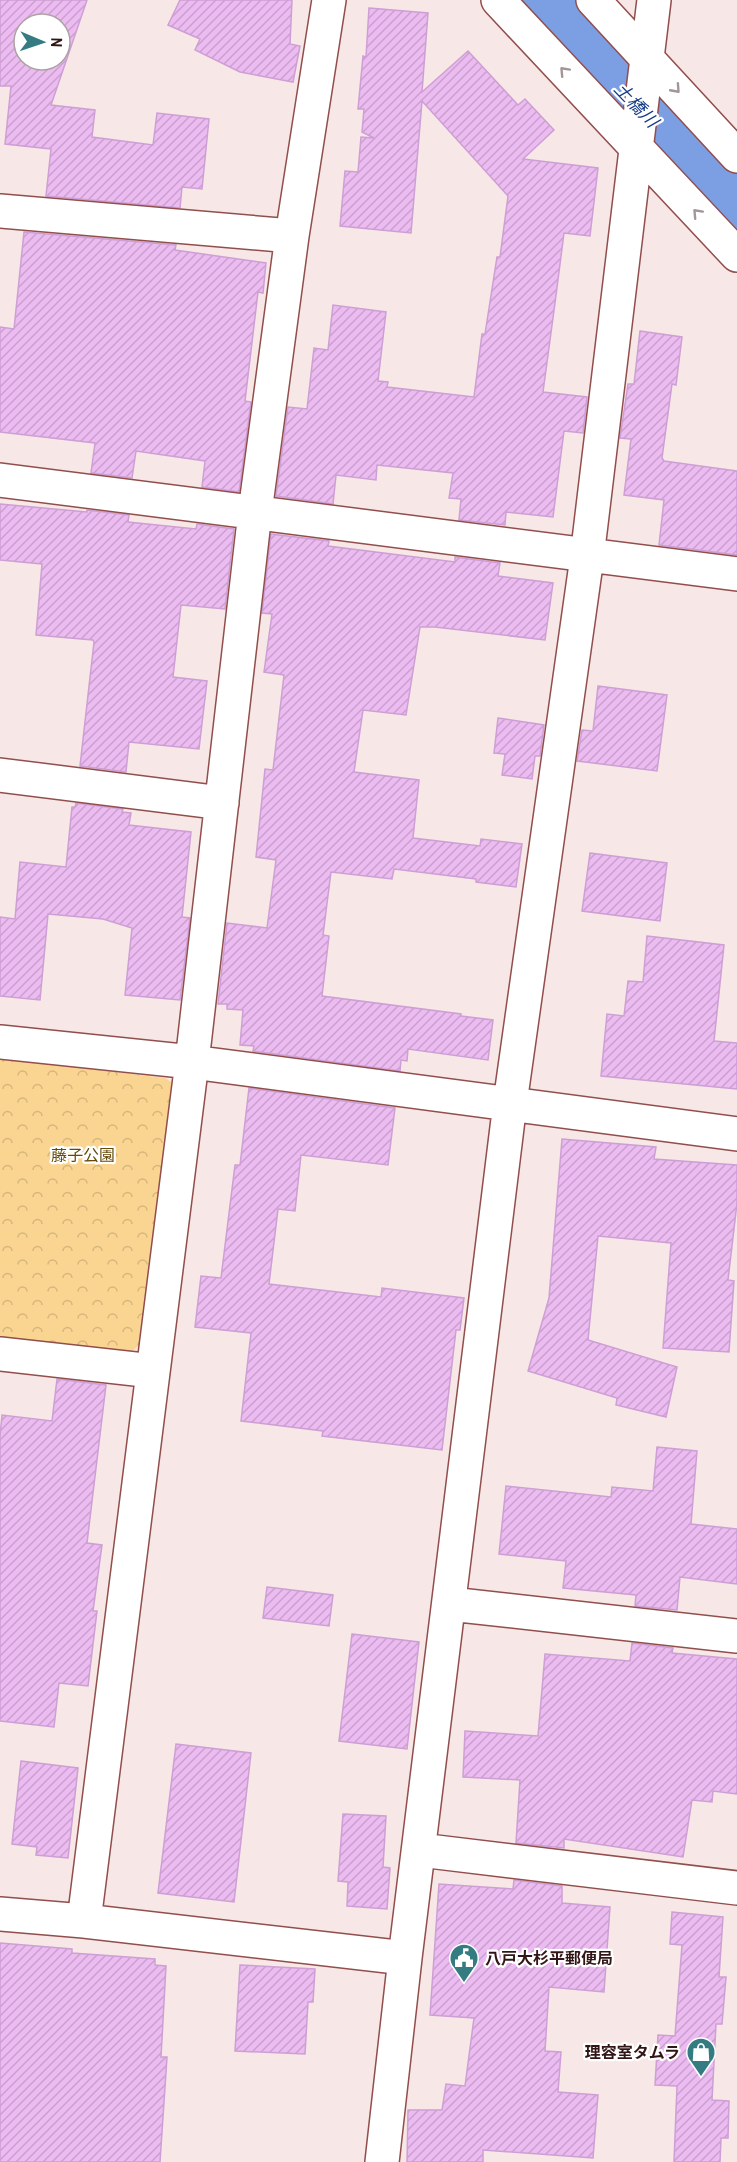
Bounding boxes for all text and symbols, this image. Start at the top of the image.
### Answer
north arrow [12,12,72,72]
text: N [46,37,68,48]
one-way arrow [560,67,571,78]
water label: 土橋川 [609,77,665,134]
one-way arrow [669,82,680,93]
one-way arrow [693,209,704,220]
park label: 藤子公園 [51,1144,115,1166]
public building icon: 八戸大杉平郵便局 [448,1942,480,1984]
place label: 八戸大杉平郵便局 [485,1947,613,1969]
shop icon: 理容室タムラ [685,2036,717,2078]
place label: 理容室タムラ [585,2041,680,2063]

